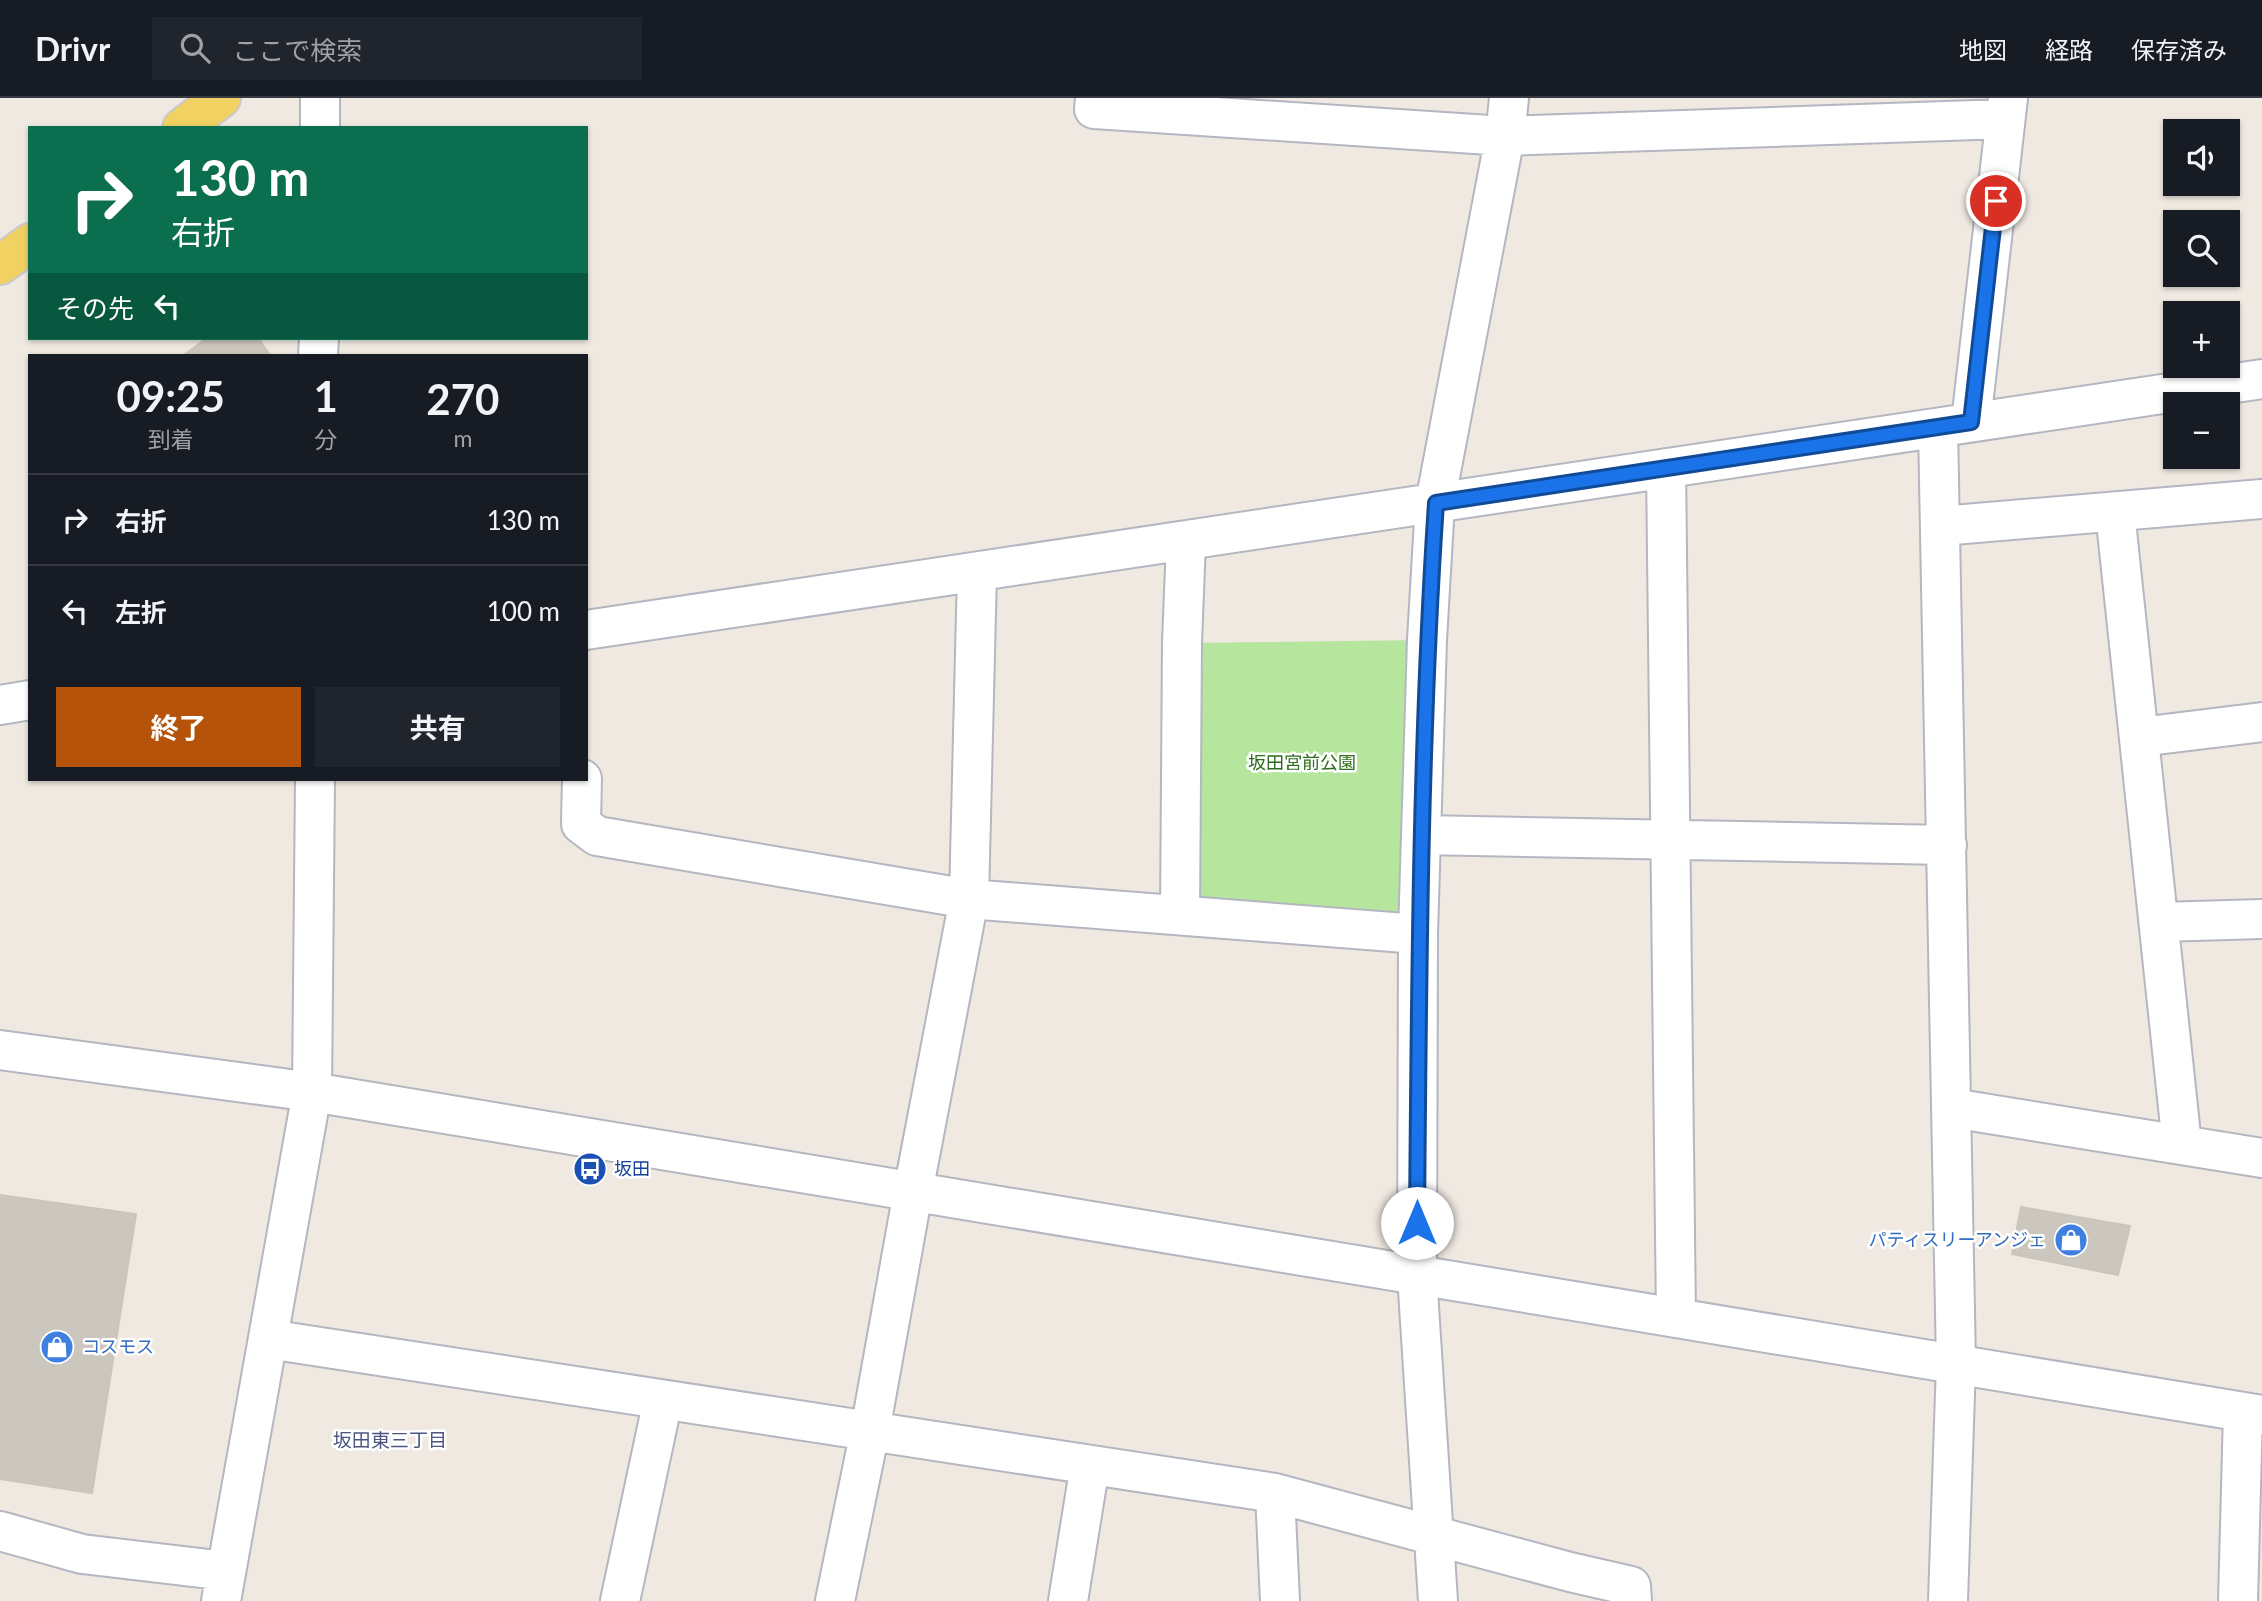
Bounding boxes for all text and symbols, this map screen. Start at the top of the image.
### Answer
search box [152,17,642,80]
text: Drivr [35,28,110,68]
icon: search [176,29,214,67]
text: ここで検索 [232,34,362,66]
text: 地図 [1959,35,2007,64]
text: 経路 [2045,35,2093,64]
text: 保存済み [2131,35,2227,64]
map controls [2163,119,2240,469]
button: sound [2163,119,2240,196]
text: 130 m [171,148,309,206]
icon: right [56,154,147,245]
pin [1966,171,2026,231]
icon: arrive [1977,182,2015,220]
button: search [2163,210,2240,287]
text: 右折 [171,212,235,251]
icon: left [148,287,186,325]
text: その先 [56,292,134,324]
button: + [2163,301,2240,378]
text: 09:25 [117,371,225,421]
text: 1 [313,371,338,421]
text: 270 [426,374,499,424]
button: − [2163,392,2240,469]
text: m [453,424,472,452]
text: 到着 [148,425,194,453]
text: 分 [314,425,337,453]
icon: right [56,501,94,539]
text: 130 m [487,504,560,536]
text: 右折 [115,505,167,537]
icon: left [56,592,94,630]
text: 100 m [487,595,560,627]
text: 左折 [115,596,167,628]
button: 終了 [56,687,301,767]
button: 共有 [315,687,560,767]
park label: 坂田宮前公園 [1248,751,1356,773]
bus stop icon: 坂田 [571,1150,609,1188]
place label: 坂田 [614,1157,650,1179]
position arrow [1380,1186,1454,1260]
shop icon: パティスリーアンジェ [2052,1221,2090,1259]
place label: パティスリーアンジェ [1869,1228,2046,1250]
shop icon: コスモス [38,1328,76,1366]
place label: コスモス [82,1335,154,1357]
district label: 坂田東三丁目 [333,1428,447,1451]

